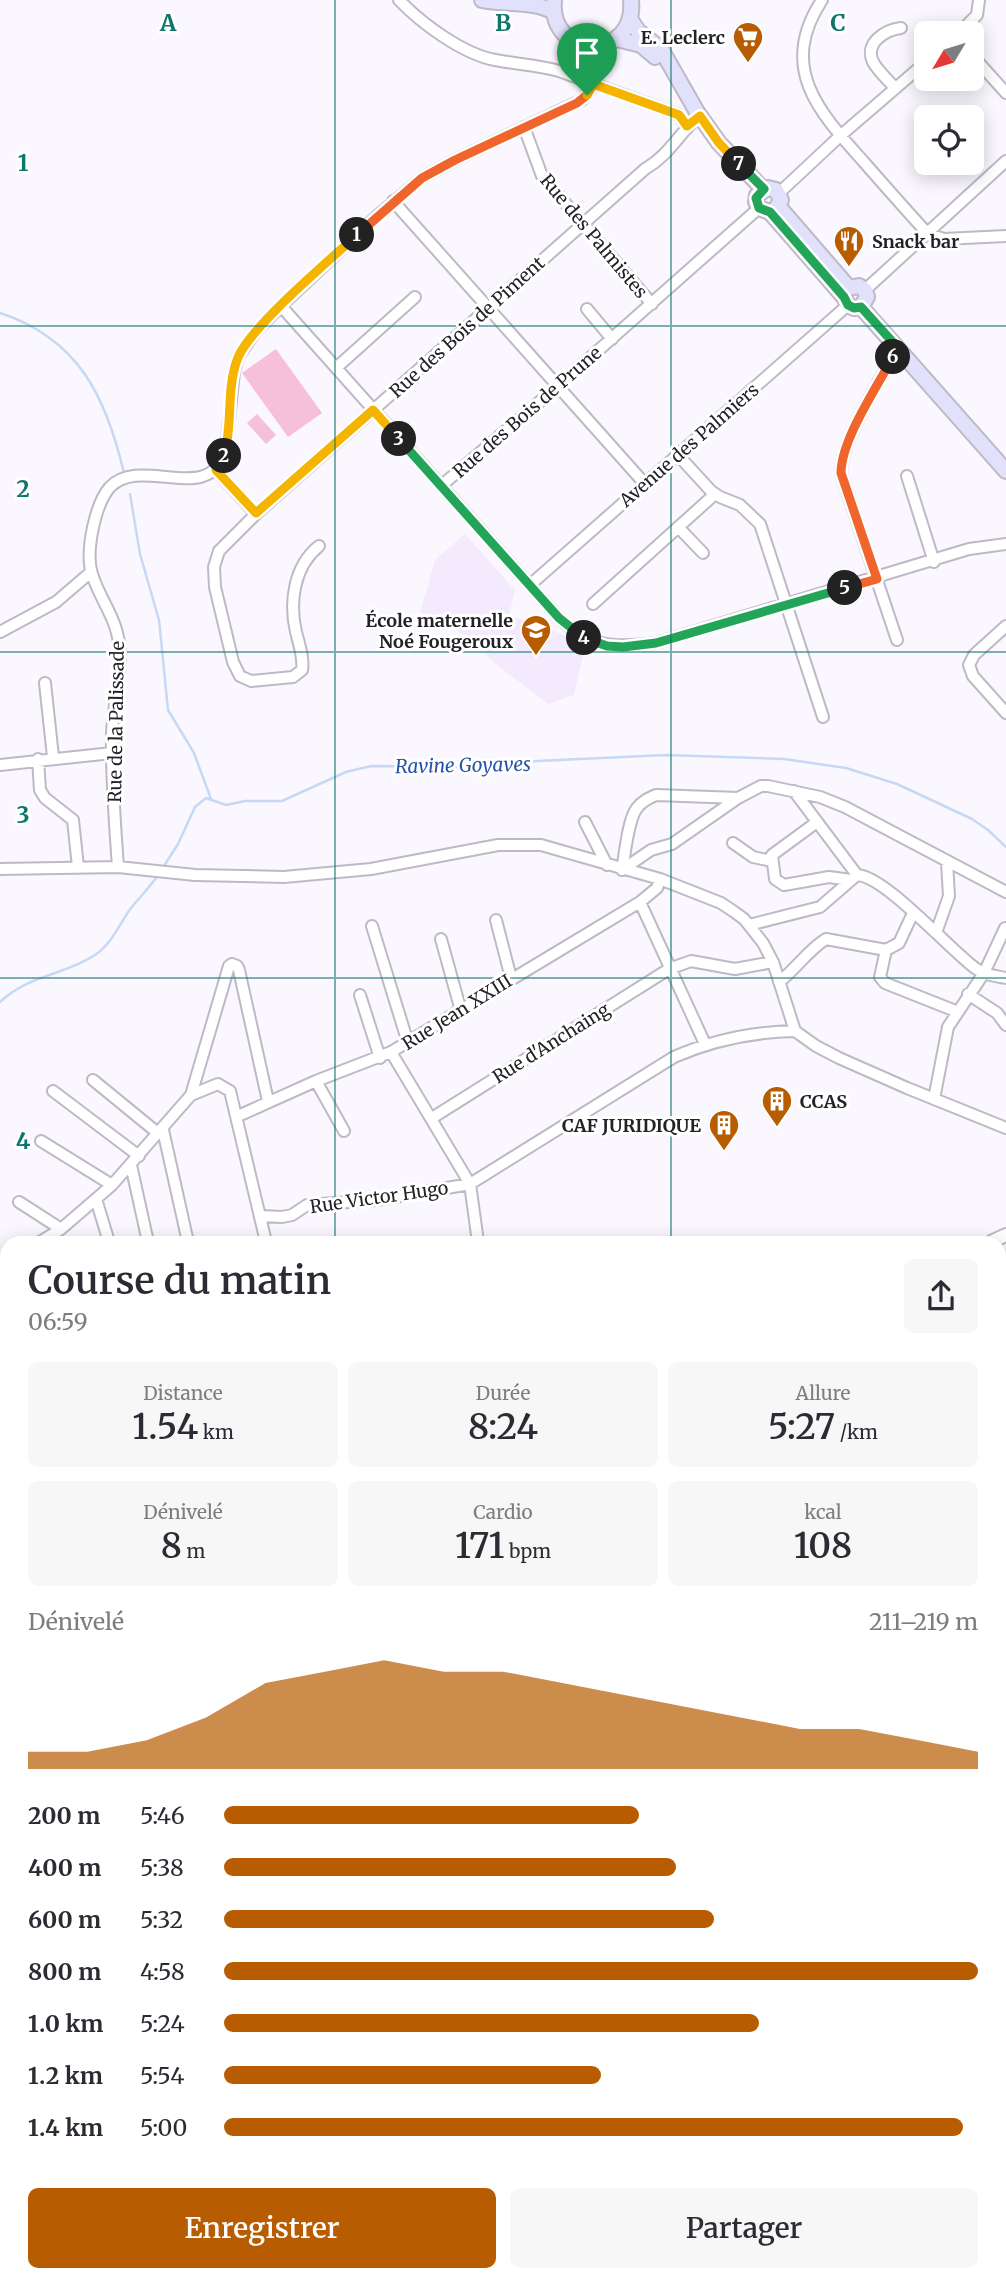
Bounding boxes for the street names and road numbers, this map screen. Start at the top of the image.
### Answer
street label: Rue des Palmistes [535,169,653,303]
street label: Rue des Bois de Piment [385,251,549,403]
street label: Rue des Bois de Prune [448,341,606,483]
street label: Avenue des Palmiers [614,378,764,513]
street label: Rue de la Palissade [103,641,129,803]
street label: Rue Jean XXIII [398,969,516,1055]
street label: Rue d'Anchaing [488,998,614,1088]
street label: Rue Victor Hugo [308,1176,450,1218]

